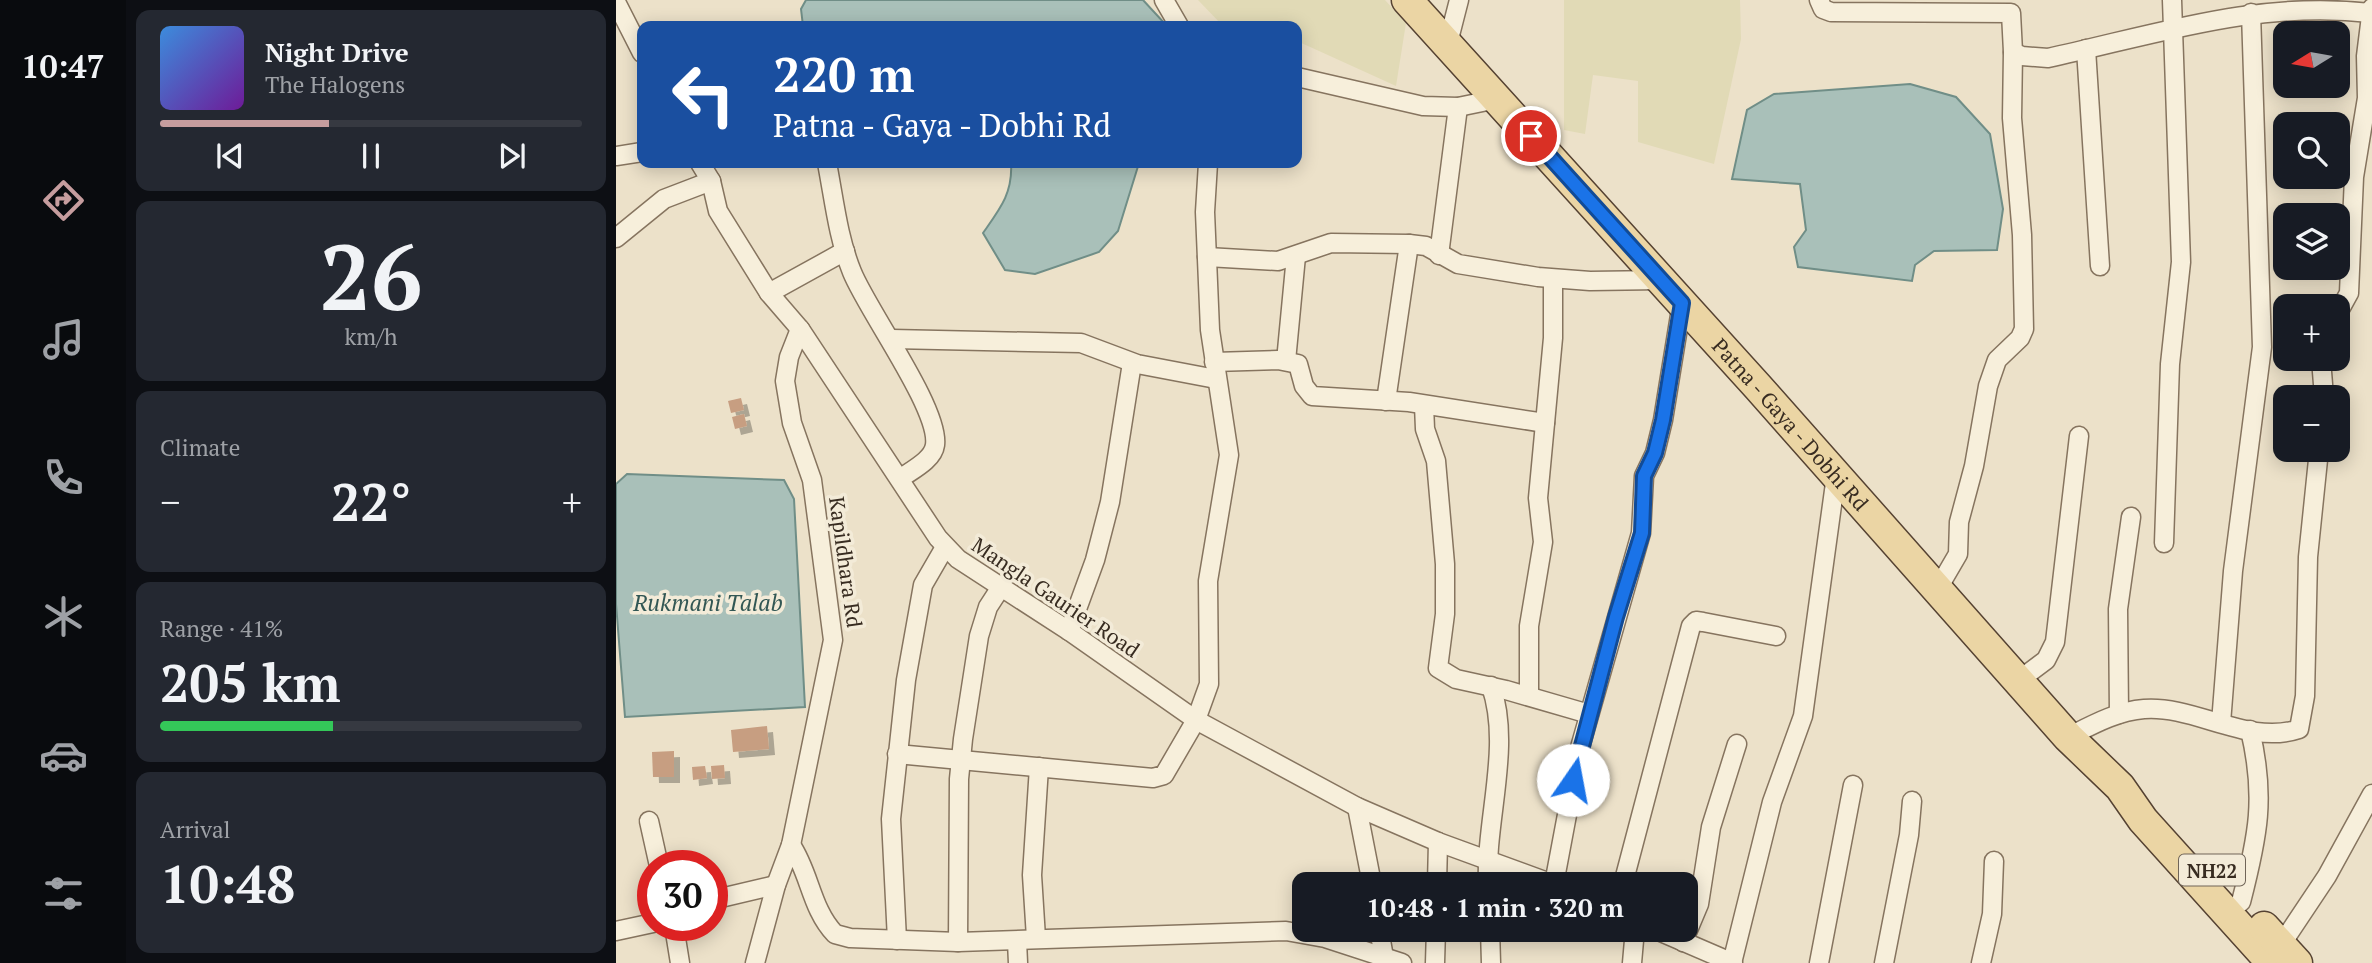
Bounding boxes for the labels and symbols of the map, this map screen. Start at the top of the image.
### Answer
north arrow [2273,21,2350,98]
pin [1501,106,1561,166]
street label: Patna - Gaya - Dobhi Rd [1706,332,1875,517]
street label: Kapildhara Rd [823,495,869,630]
street label: Mangla Gaurier Road [967,530,1146,664]
water label: Rukmani Talab [632,587,783,618]
position arrow [1536,743,1610,817]
speed limit sign: 30 [637,850,728,941]
road number: NH22 [2179,855,2245,886]

